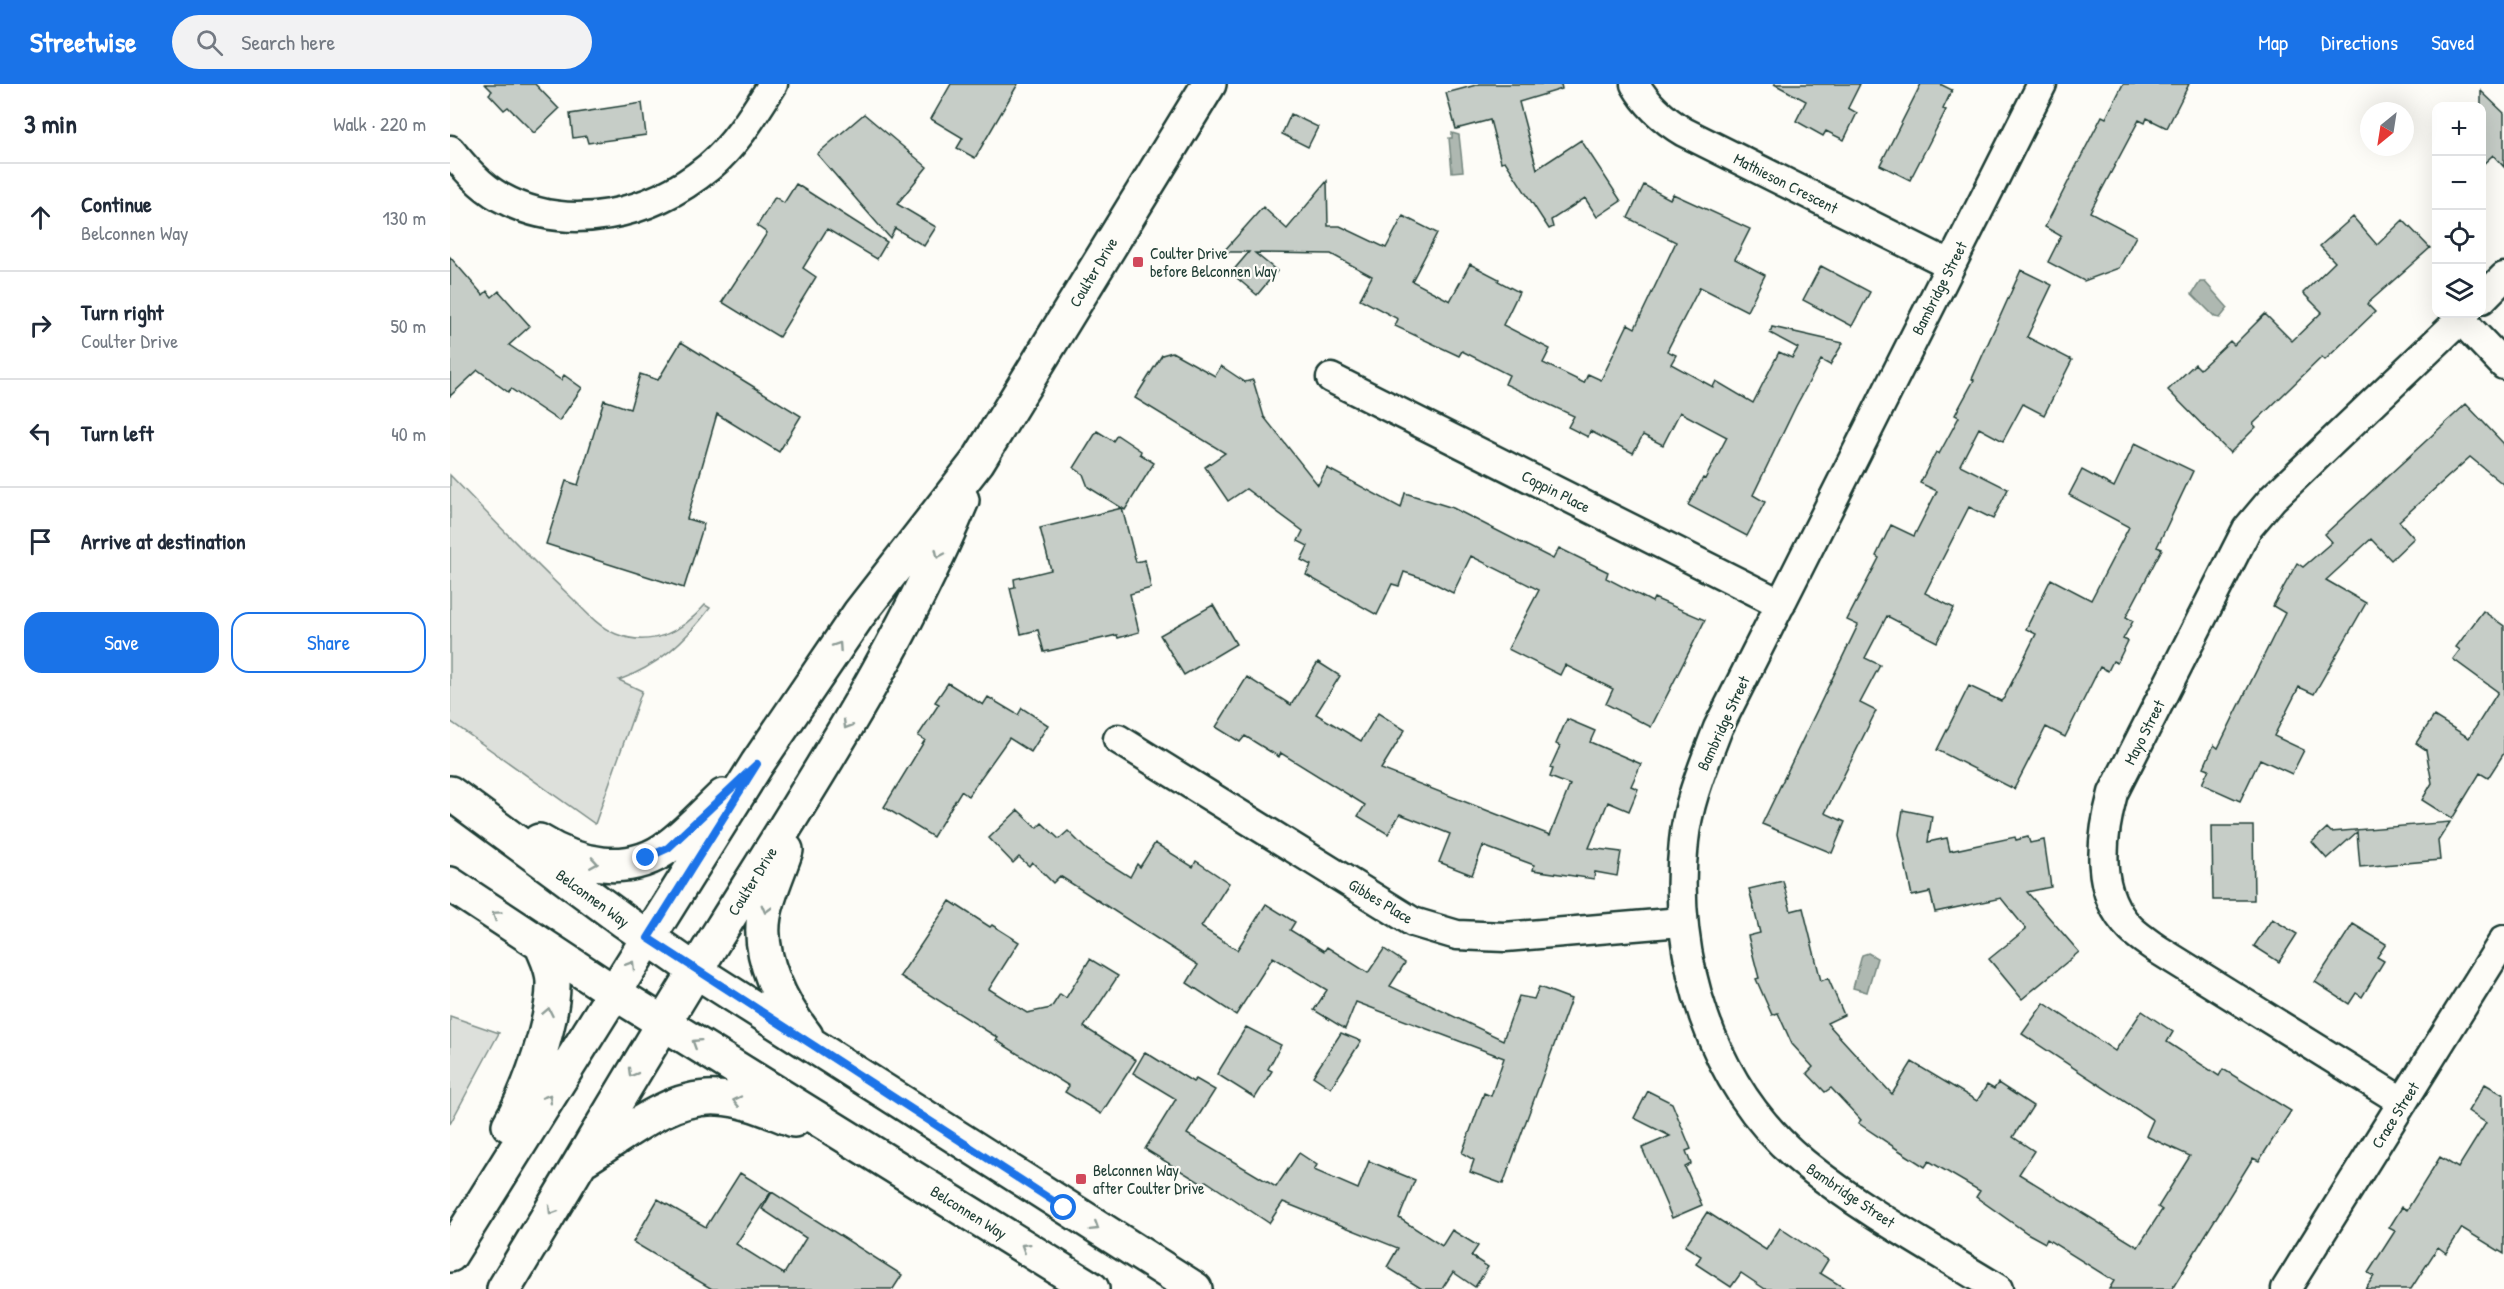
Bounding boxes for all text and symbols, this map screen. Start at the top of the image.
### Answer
search box [172,15,592,69]
text: Streetwise [30,23,136,61]
icon: search [193,26,226,59]
text: Search here [241,27,335,57]
text: Map [2258,28,2288,57]
text: Directions [2321,28,2398,57]
text: Saved [2431,28,2474,57]
north arrow [2360,102,2414,156]
map controls [2432,102,2486,318]
button: + [2432,102,2486,156]
text: 3 min [24,106,77,141]
text: Walk · 220 m [333,110,426,137]
street label: Mathieson Crescent [1730,147,1842,219]
button: − [2432,156,2486,210]
text: Continue [81,189,152,219]
icon: ahead [24,201,57,234]
text: 130 m [383,204,426,231]
button: locate [2432,210,2486,264]
text: Belconnen Way [81,219,189,246]
street label: Coulter Drive [1064,232,1123,311]
street label: Bambridge Street [1906,237,1972,339]
place label: Coulter Drive before Belconnen Way [1150,242,1278,282]
marker: Coulter Drive before Belconnen Way [1131,255,1145,269]
button: layers [2432,264,2486,318]
text: Turn right [81,297,164,327]
icon: right [24,309,57,342]
text: 50 m [390,312,426,339]
text: Coulter Drive [81,327,178,354]
icon: left [24,417,57,450]
text: Turn left [81,418,154,448]
text: 40 m [391,420,426,447]
street label: Coppin Place [1518,464,1595,518]
icon: arrive [24,525,57,558]
text: Arrive at destination [81,526,246,556]
one-way arrow [935,547,947,558]
button: Save [24,612,219,673]
button: Share [231,612,426,673]
one-way arrow [831,642,842,653]
street label: Bambridge Street [1691,672,1755,774]
street label: Mayo Street [2118,695,2170,768]
one-way arrow [842,719,854,729]
street label: Coulter Drive [722,842,782,920]
route end [632,844,658,870]
one-way arrow [588,856,598,869]
street label: Belconnen Way [552,864,634,932]
street label: Gibbes Place [1345,873,1418,929]
one-way arrow [761,904,774,914]
one-way arrow [492,911,503,922]
one-way arrow [624,961,636,971]
one-way arrow [541,1007,554,1017]
one-way arrow [692,1038,702,1050]
one-way arrow [628,1067,640,1077]
street label: Crace Street [2366,1077,2424,1153]
one-way arrow [541,1094,552,1105]
one-way arrow [733,1095,743,1108]
street label: Bambridge Street [1802,1157,1900,1233]
place label: Belconnen Way after Coulter Drive [1093,1159,1205,1199]
marker: Belconnen Way after Coulter Drive [1074,1172,1088,1186]
street label: Belconnen Way [927,1180,1011,1244]
route start [1050,1194,1076,1220]
one-way arrow [547,1205,559,1215]
one-way arrow [1089,1220,1099,1232]
one-way arrow [1021,1242,1031,1254]

